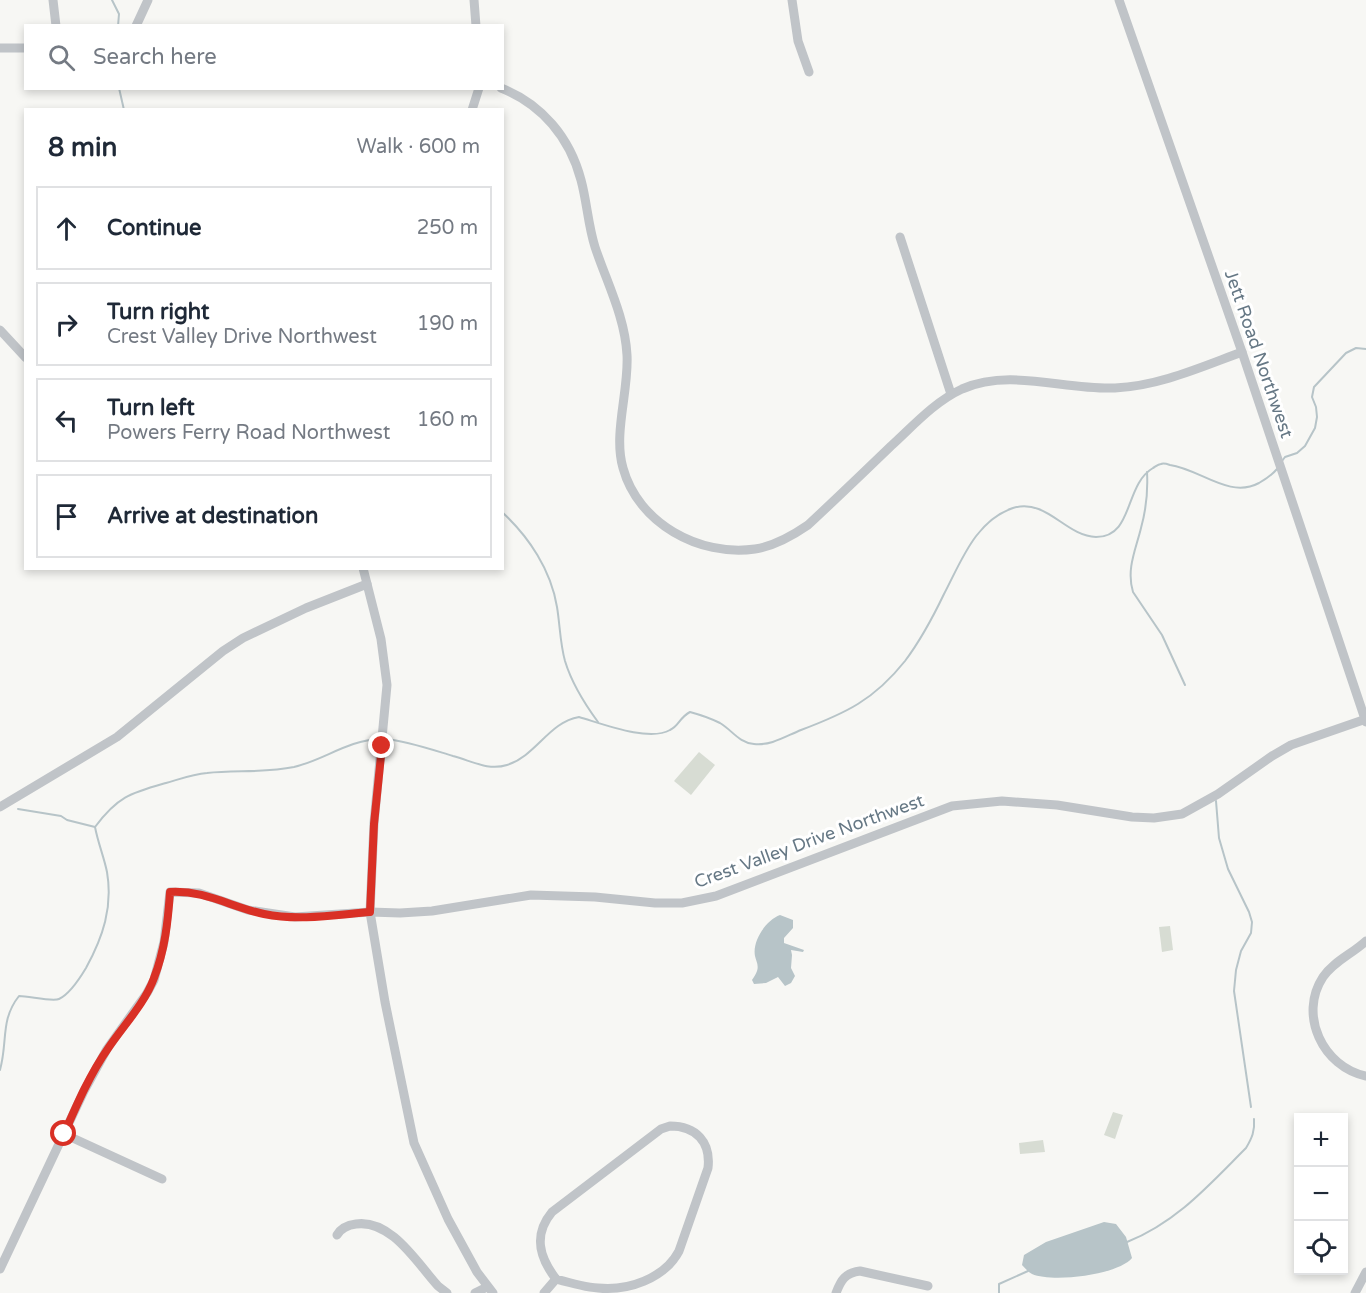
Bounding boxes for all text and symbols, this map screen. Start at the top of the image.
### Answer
search box [24,24,504,90]
icon: search [45,41,78,74]
text: Search here [93,44,217,70]
text: 8 min [48,132,117,163]
text: Walk · 600 m [357,135,480,159]
icon: ahead [50,212,83,245]
text: Continue [107,215,202,241]
text: 250 m [417,216,478,240]
street label: Jett Road Northwest [1220,267,1298,441]
text: Turn right [107,299,209,325]
icon: right [50,308,83,341]
text: 190 m [417,312,478,336]
text: Crest Valley Drive Northwest [107,325,377,349]
text: Turn left [107,395,195,421]
icon: left [50,404,83,437]
text: 160 m [417,408,478,432]
text: Powers Ferry Road Northwest [107,421,390,445]
icon: arrive [50,500,83,533]
text: Arrive at destination [107,503,318,529]
route end [368,732,394,758]
street label: Crest Valley Drive Northwest [691,789,927,893]
map controls [1294,1113,1348,1275]
button: + [1294,1113,1348,1167]
route start [50,1120,76,1146]
button: − [1294,1167,1348,1221]
button: locate [1294,1221,1348,1275]

